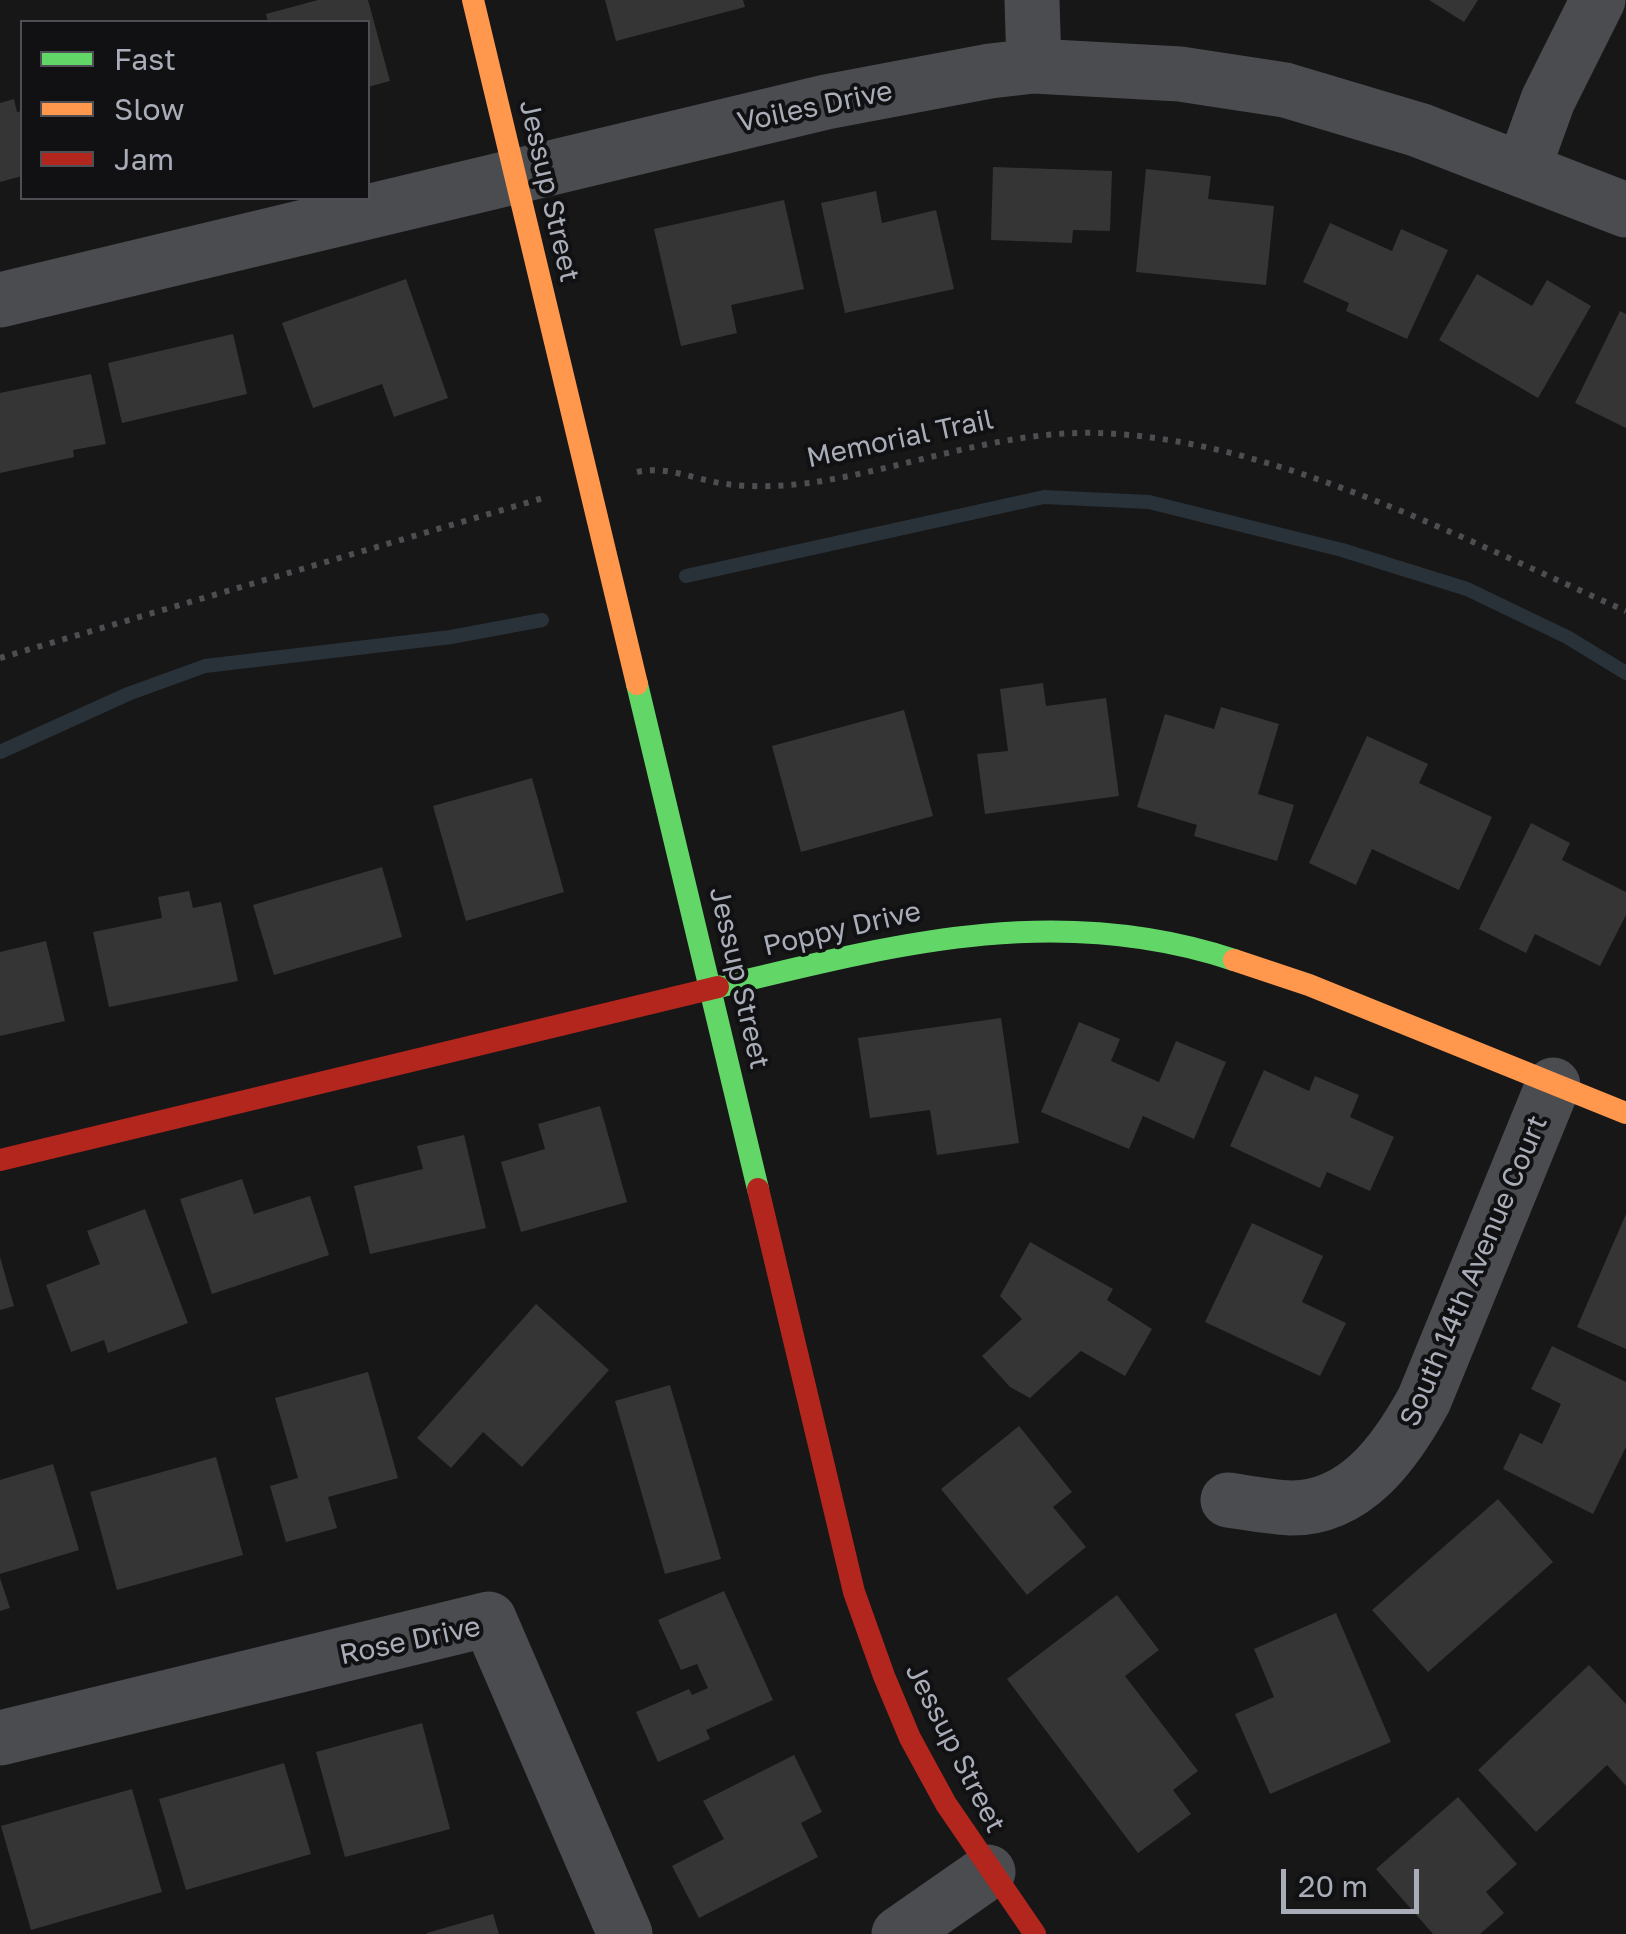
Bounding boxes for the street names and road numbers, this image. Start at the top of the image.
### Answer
street label: Voiles Drive [734,74,896,140]
street label: Jessup Street [512,97,586,285]
street label: Memorial Trail [804,403,996,475]
street label: Jessup Street [702,884,776,1072]
street label: Poppy Drive [760,895,924,963]
street label: South 14th Avenue Court [1393,1110,1555,1432]
street label: Rose Drive [337,1610,483,1672]
street label: Jessup Street [898,1658,1012,1838]

